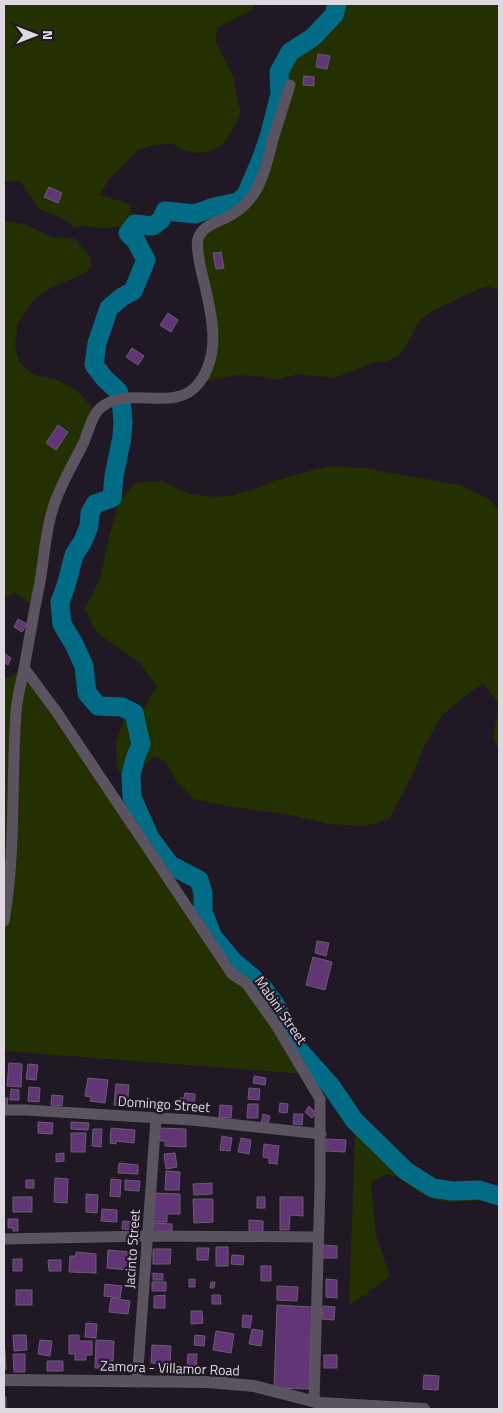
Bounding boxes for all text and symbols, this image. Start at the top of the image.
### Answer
north arrow [10,10,60,60]
text: N [38,30,59,40]
street label: Mabini Street [250,971,313,1048]
street label: Domingo Street [117,1090,211,1117]
street label: Jacinto Street [118,1209,145,1289]
street label: Zamora - Villamor Road [100,1355,240,1380]

